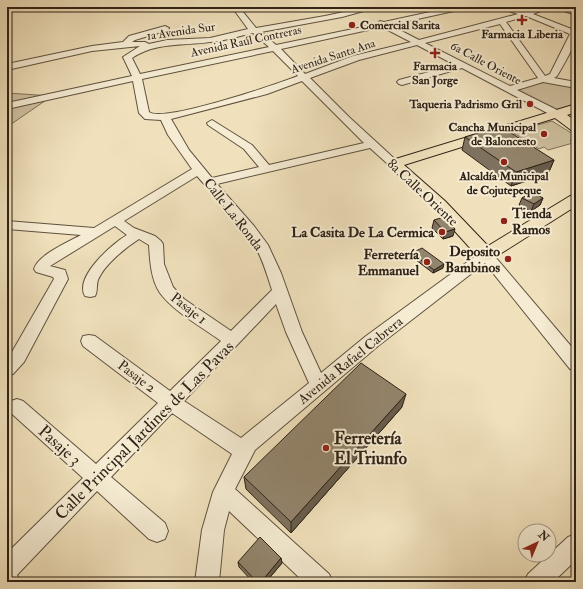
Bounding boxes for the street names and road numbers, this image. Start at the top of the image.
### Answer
street label: 1a Avenida Sur [146,19,217,44]
street label: Avenida Raúl Contreras [188,22,303,61]
street label: Avenida Santa Ana [288,35,378,78]
street label: 6a Calle Oriente [448,38,524,88]
street label: 8a Calle Oriente [384,155,462,230]
street label: Calle La Ronda [200,175,267,254]
street label: Pasaje 1 [167,289,210,328]
street label: Avenida Rafael Cabrera [294,313,406,409]
street label: Calle Principal Jardines de Las Pavas [50,336,239,525]
street label: Pasaje 2 [114,357,159,396]
street label: Pasaje 3 [34,421,85,470]

